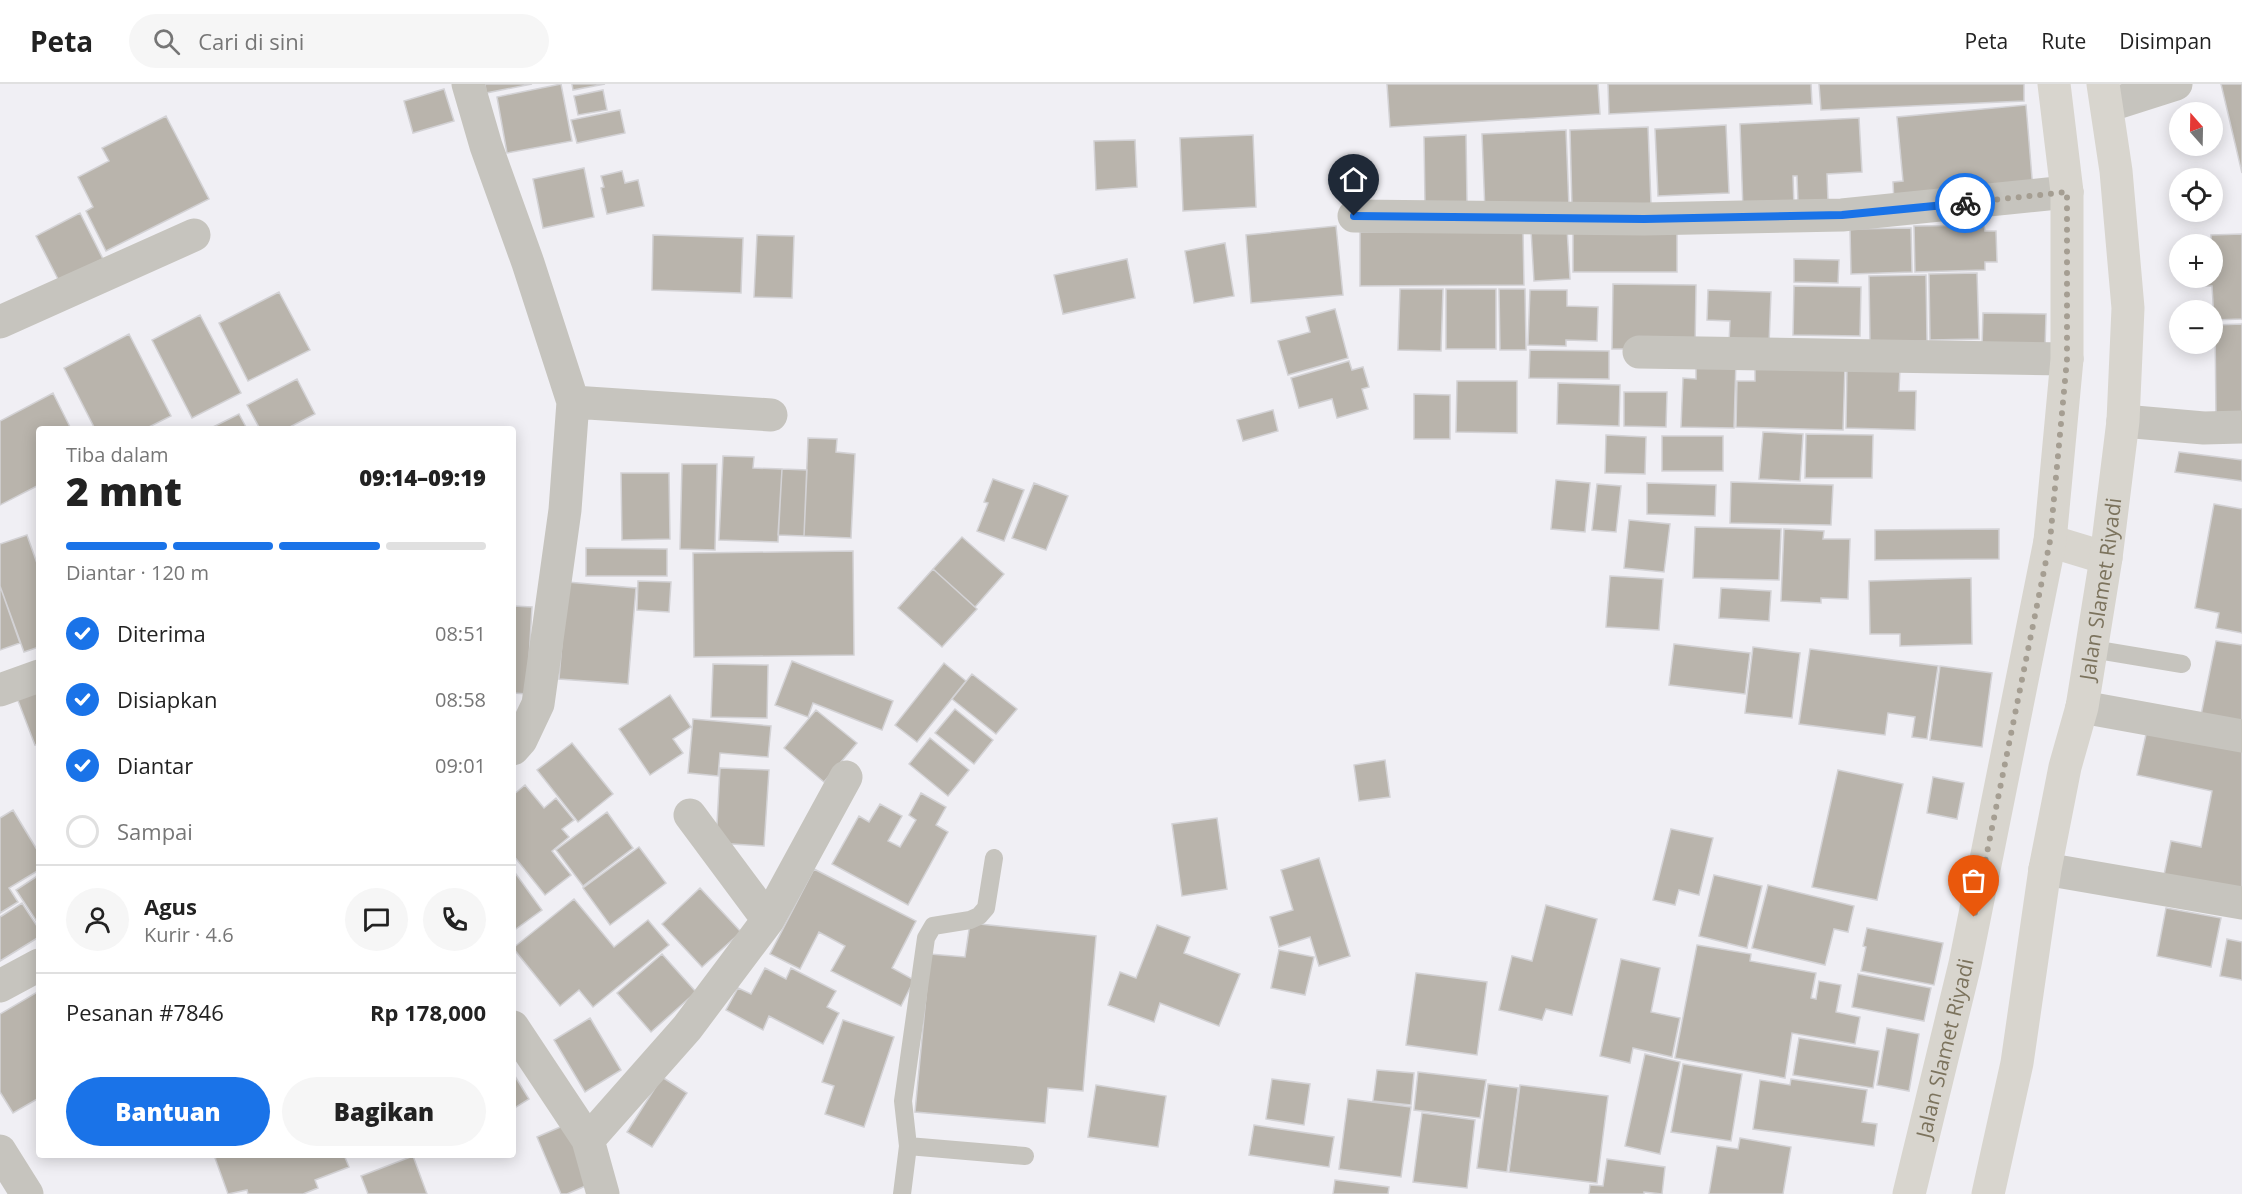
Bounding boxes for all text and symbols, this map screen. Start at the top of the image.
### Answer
search box [129,14,549,68]
text: Peta [30,22,93,60]
icon: search [150,25,183,58]
text: Cari di sini [198,26,304,56]
text: Peta [1965,27,2008,55]
text: Rute [2041,27,2086,55]
text: Disimpan [2119,27,2212,55]
north arrow [2169,102,2223,156]
map controls [2169,102,2223,354]
pin [1328,154,1379,216]
icon: home [1337,163,1370,196]
button: locate [2169,168,2223,222]
courier [1935,173,1995,233]
icon: bike [1949,187,1982,220]
button: + [2169,234,2223,288]
button: − [2169,300,2223,354]
text: Tiba dalam [66,441,169,468]
text: 09:14–09:19 [359,462,486,492]
text: 2 mnt [66,464,182,517]
street label: Jalan Slamet Riyadi [2072,496,2127,684]
text: Diantar · 120 m [66,559,209,586]
icon: check [66,617,99,650]
text: Diterima [117,618,206,648]
text: 08:51 [435,620,486,647]
icon: check [66,683,99,716]
text: Disiapkan [117,684,218,714]
text: 08:58 [435,686,486,713]
icon: check [66,749,99,782]
text: Diantar [117,750,193,780]
text: 09:01 [435,752,486,779]
text: Sampai [117,816,193,846]
pin [1948,855,1999,917]
icon: bag [1957,864,1990,897]
button: person [66,888,129,951]
button: chat [345,888,408,951]
button: phone [423,888,486,951]
text: Agus [144,891,197,921]
text: Kurir · 4.6 [144,921,234,948]
street label: Jalan Slamet Riyadi [1909,956,1980,1143]
text: Pesanan #7846 [66,997,224,1027]
text: Rp 178,000 [370,997,486,1027]
button: Bantuan [66,1077,270,1146]
button: Bagikan [282,1077,486,1146]

